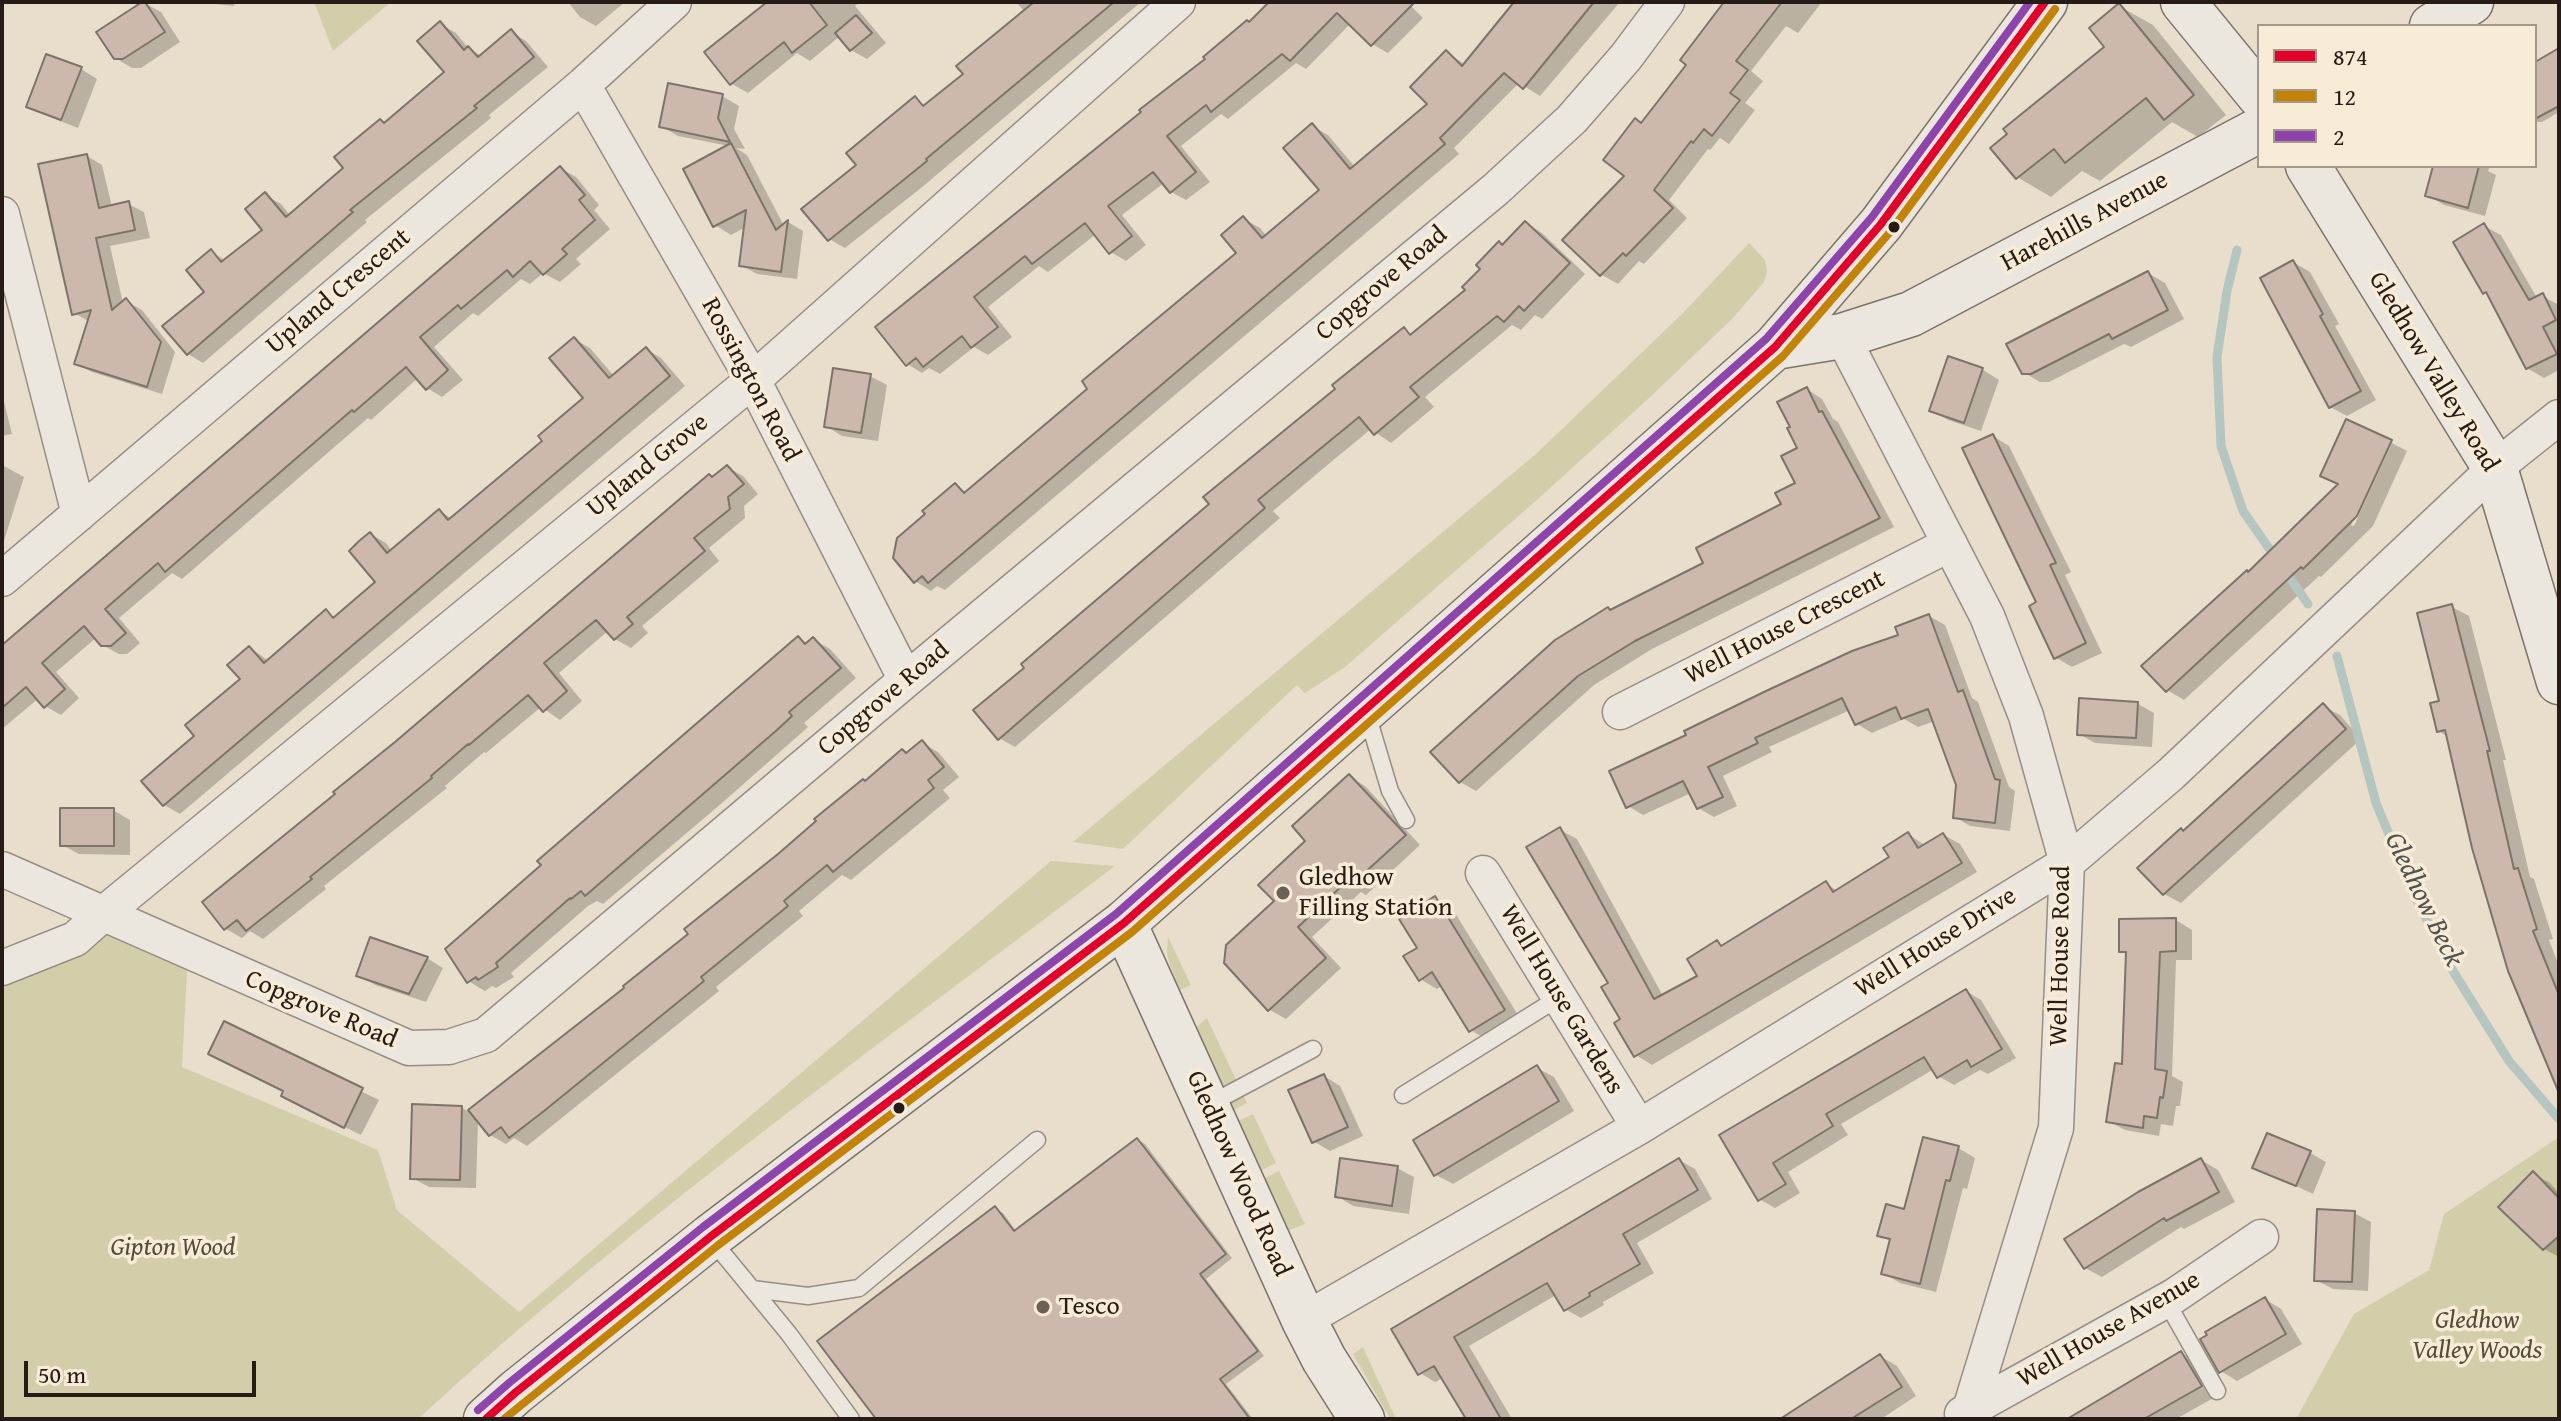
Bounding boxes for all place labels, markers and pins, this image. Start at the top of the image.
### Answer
unlabelled marker [1886,219,1902,235]
place label: Gledhow Filling Station [1299,862,1453,924]
marker: Gledhow Filling Station [1274,884,1292,902]
unlabelled marker [891,1100,907,1116]
place label: Tesco [1059,1291,1120,1323]
marker: Tesco [1034,1298,1052,1316]

